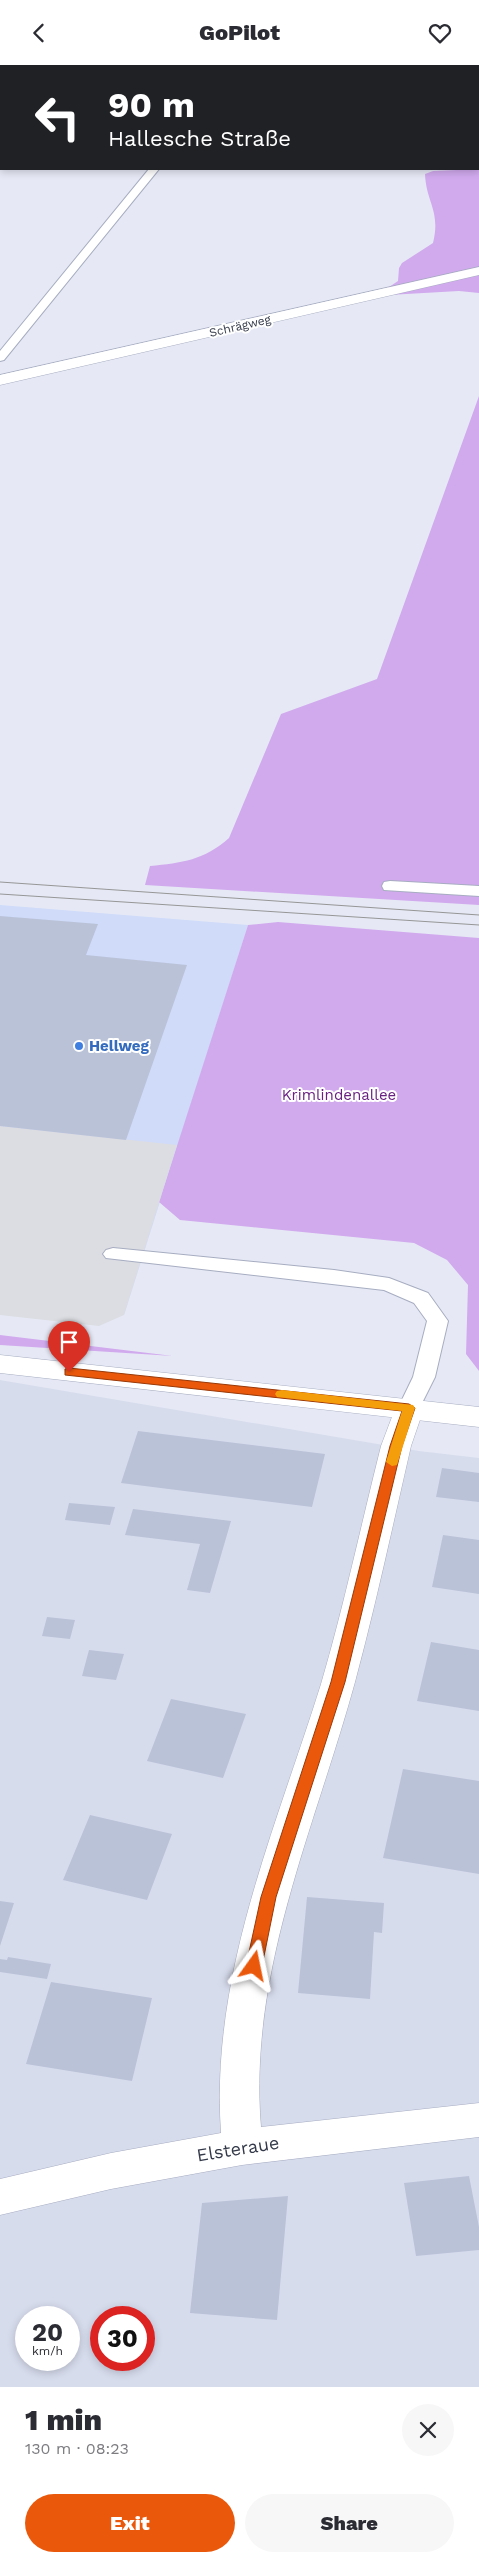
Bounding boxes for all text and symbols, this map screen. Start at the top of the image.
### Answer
icon: back [25,19,53,47]
icon: heart [426,19,454,47]
text: GoPilot [199,20,280,45]
text: 90 m [108,84,195,126]
icon: left [25,85,90,150]
text: Hallesche Straße [108,126,291,151]
street label: Schrägweg [208,312,273,340]
place label: Hellweg [89,1037,149,1055]
marker: Hellweg [73,1040,85,1052]
park label: Krimlindenallee [282,1086,396,1104]
pin [48,1321,90,1372]
icon: arrive [55,1328,83,1356]
position arrow [227,1939,279,1991]
street label: Elsteraue [195,2132,281,2165]
speed limit sign: 30 [90,2306,155,2371]
text: 20 [32,2318,63,2347]
text: km/h [32,2344,63,2358]
text: 1 min [25,2402,102,2437]
button: close [402,2404,454,2456]
text: 130 m · 08:23 [25,2439,129,2458]
button: Exit [25,2494,235,2552]
button: Share [245,2494,454,2552]

